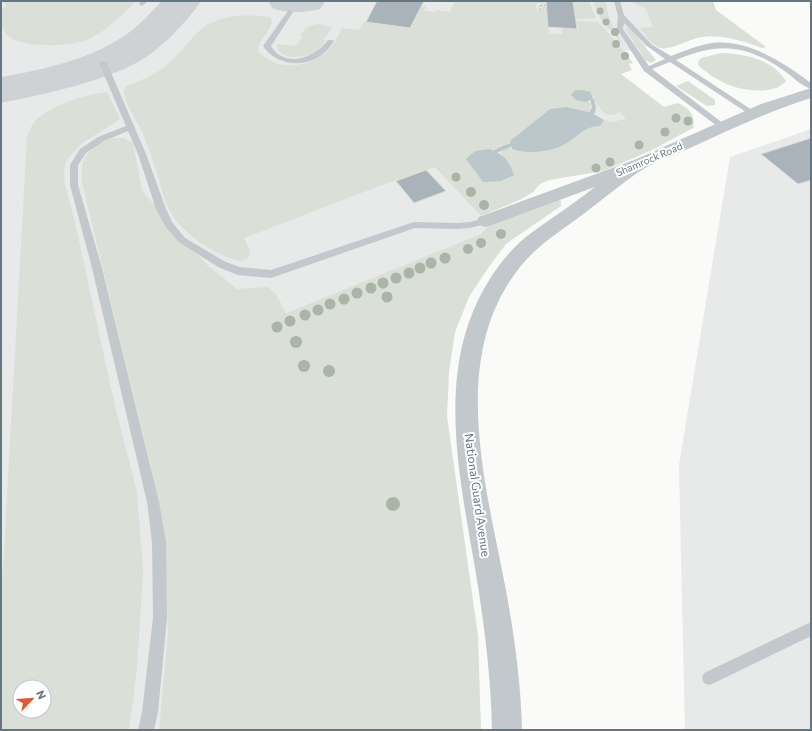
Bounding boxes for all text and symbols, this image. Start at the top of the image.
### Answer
street label: Shamrock Road [614,140,684,178]
street label: National Guard Avenue [462,432,494,558]
north arrow [12,679,52,719]
text: N [34,688,49,701]

